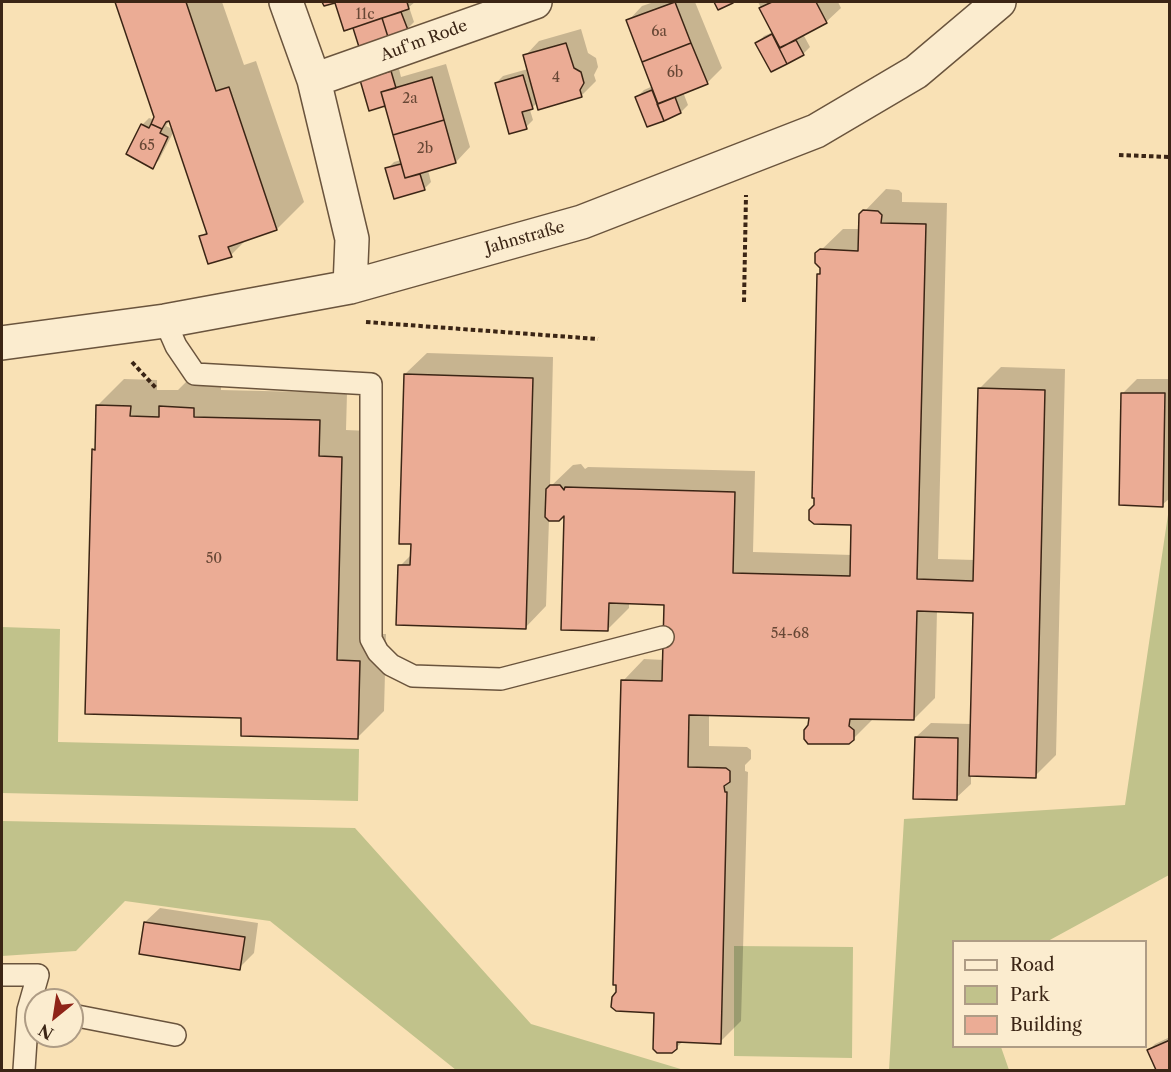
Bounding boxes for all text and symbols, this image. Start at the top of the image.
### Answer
house number: 11c [355,7,375,23]
street label: Auf'm Rode [378,16,470,66]
house number: 6a [651,24,667,40]
house number: 6b [667,65,683,81]
house number: 4 [552,70,560,86]
house number: 2a [402,91,418,107]
house number: 65 [139,138,155,154]
house number: 2b [417,141,433,157]
street label: Jahnstraße [483,218,567,258]
house number: 50 [206,551,222,567]
house number: 54-68 [771,626,809,642]
legend [952,940,1147,1048]
text: Road [1010,954,1055,976]
text: Park [1010,984,1049,1006]
north arrow [24,988,84,1048]
text: Building [1010,1014,1082,1036]
text: N [35,1020,57,1044]

